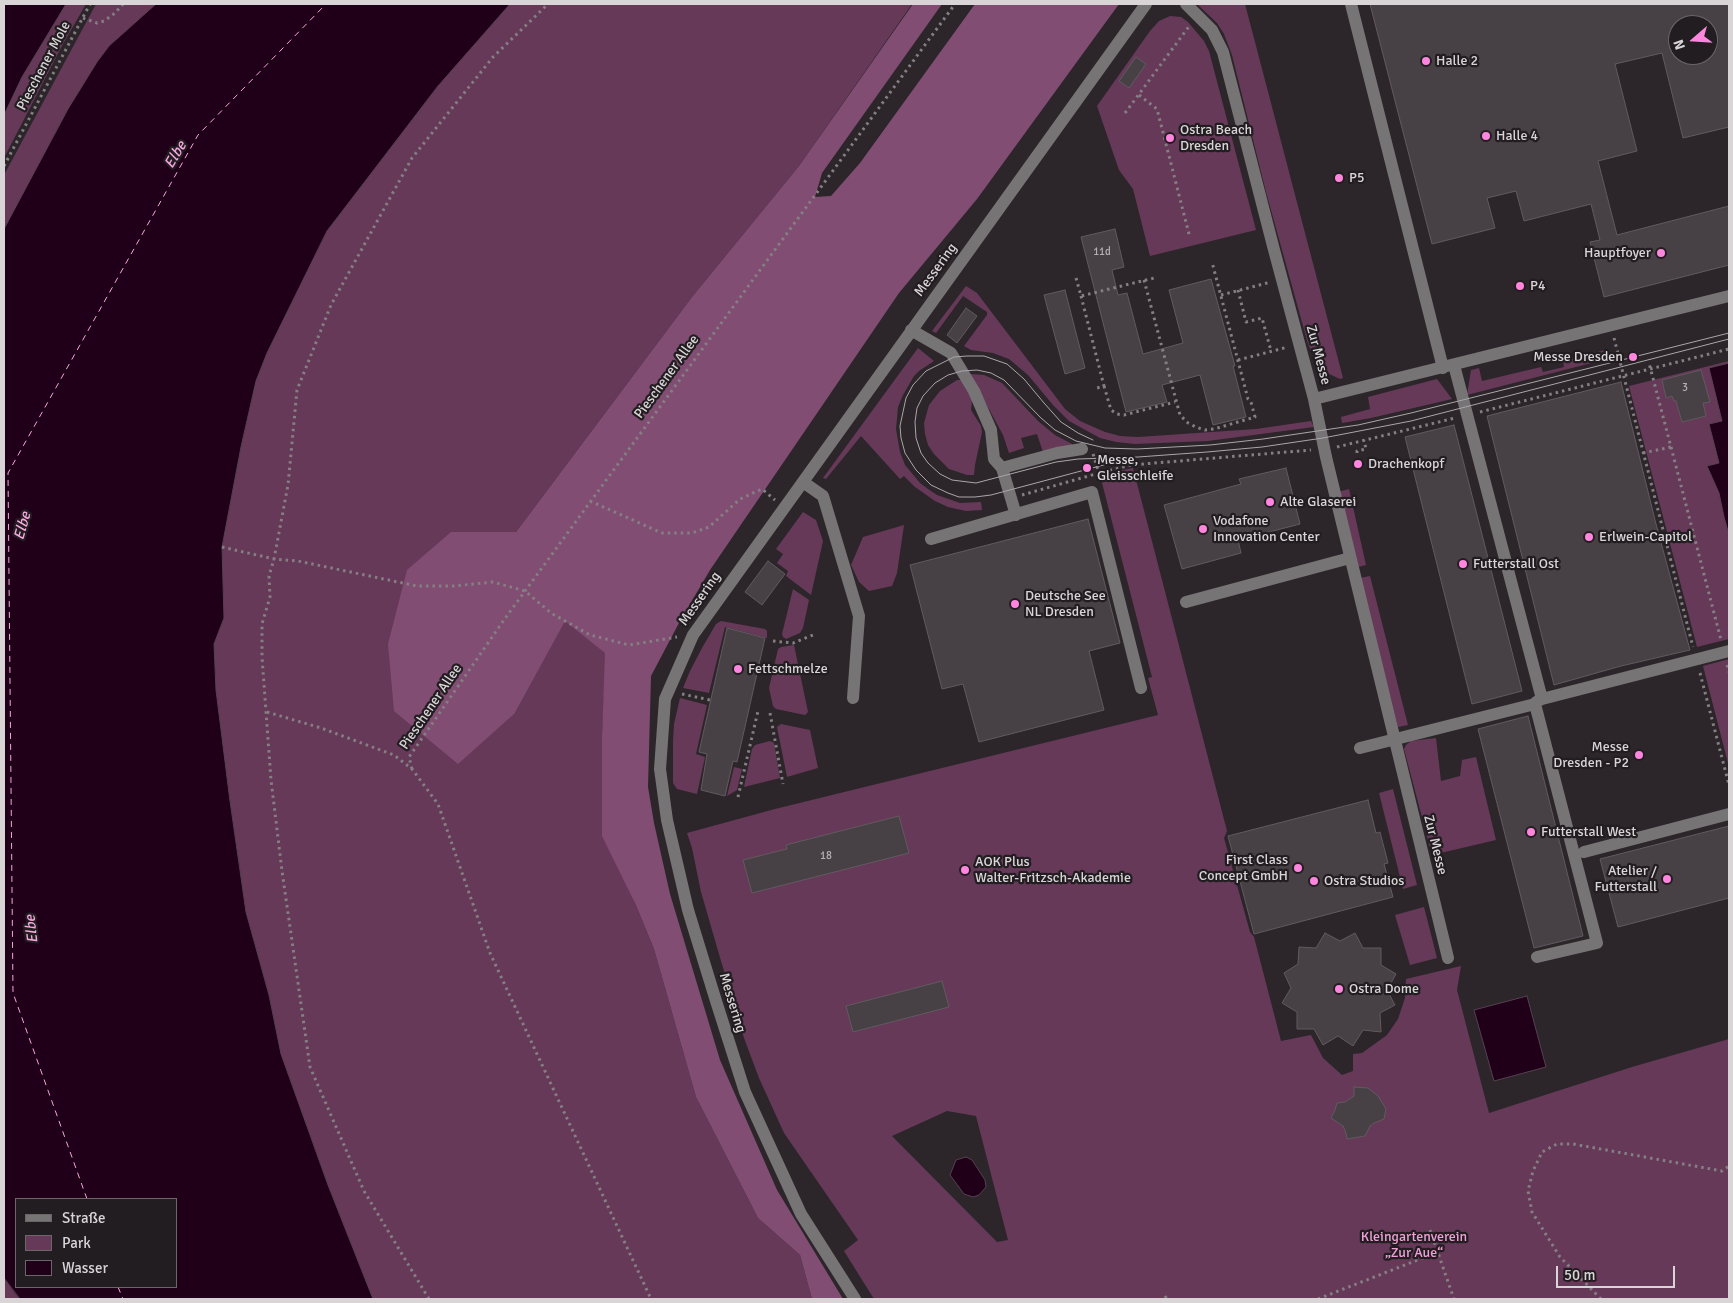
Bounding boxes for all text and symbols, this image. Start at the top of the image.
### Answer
north arrow [1668,15,1718,65]
street label: Pieschener Mole [13,19,75,113]
text: N [1670,37,1689,52]
place label: Halle 2 [1436,53,1478,69]
marker: Halle 2 [1420,55,1432,67]
place label: Ostra Beach Dresden [1180,122,1252,154]
place label: Halle 4 [1496,128,1538,144]
marker: Halle 4 [1480,130,1492,142]
marker: Ostra Beach Dresden [1164,132,1176,144]
water label: Elbe [161,138,191,172]
place label: P5 [1349,170,1365,186]
marker: P5 [1333,172,1345,184]
street label: Messering [911,240,961,300]
house number: 11d [1093,245,1111,259]
place label: Hauptfoyer [1584,245,1651,261]
marker: Hauptfoyer [1655,247,1667,259]
place label: P4 [1530,278,1546,294]
marker: P4 [1514,280,1526,292]
street label: Zur Messe [1302,323,1334,387]
street label: Pieschener Allee [631,332,703,422]
place label: Messe Dresden [1533,349,1623,365]
marker: Messe Dresden [1627,351,1639,363]
house number: 3 [1682,381,1688,395]
place label: Messe, Gleisschleife [1097,452,1174,484]
place label: Drachenkopf [1368,456,1444,472]
marker: Drachenkopf [1352,458,1364,470]
marker: Messe, Gleisschleife [1081,462,1093,474]
place label: Alte Glaserei [1280,494,1356,510]
marker: Alte Glaserei [1264,496,1276,508]
water label: Elbe [10,510,36,542]
place label: Vodafone Innovation Center [1213,513,1320,546]
marker: Vodafone Innovation Center [1197,523,1209,535]
place label: Erlwein-Capitol [1599,529,1692,545]
marker: Erlwein-Capitol [1583,531,1595,543]
place label: Futterstall Ost [1473,556,1559,572]
marker: Futterstall Ost [1457,558,1469,570]
street label: Messering [675,569,725,629]
place label: Deutsche See NL Dresden [1025,588,1106,620]
marker: Deutsche See NL Dresden [1009,598,1021,610]
street label: Pieschener Allee [396,661,466,753]
place label: Fettschmelze [748,661,828,677]
marker: Fettschmelze [732,663,744,675]
place label: Messe Dresden - P2 [1553,739,1629,772]
marker: Messe Dresden - P2 [1633,749,1645,761]
street label: Zur Messe [1419,813,1451,877]
place label: Futterstall West [1541,824,1636,840]
marker: Futterstall West [1525,826,1537,838]
house number: 18 [820,849,832,863]
place label: First Class Concept GmbH [1199,852,1288,884]
place label: AOK Plus Walter-Fritzsch-Akademie [975,854,1131,886]
marker: First Class Concept GmbH [1292,862,1304,874]
place label: Atelier / Futterstall [1594,863,1657,896]
marker: AOK Plus Walter-Fritzsch-Akademie [959,864,971,876]
place label: Ostra Studios [1324,873,1404,889]
marker: Atelier / Futterstall [1661,873,1673,885]
marker: Ostra Studios [1308,875,1320,887]
water label: Elbe [22,914,42,944]
street label: Messering [715,971,749,1035]
place label: Ostra Dome [1349,981,1419,997]
marker: Ostra Dome [1333,983,1345,995]
legend [15,1198,178,1288]
text: Straße [62,1209,106,1227]
park label: Kleingartenverein „Zur Aue“ [1361,1229,1467,1262]
text: Park [62,1234,91,1252]
scale bar [1558,1256,1677,1288]
text: Wasser [62,1259,108,1277]
text: 50 m [1564,1266,1595,1284]

